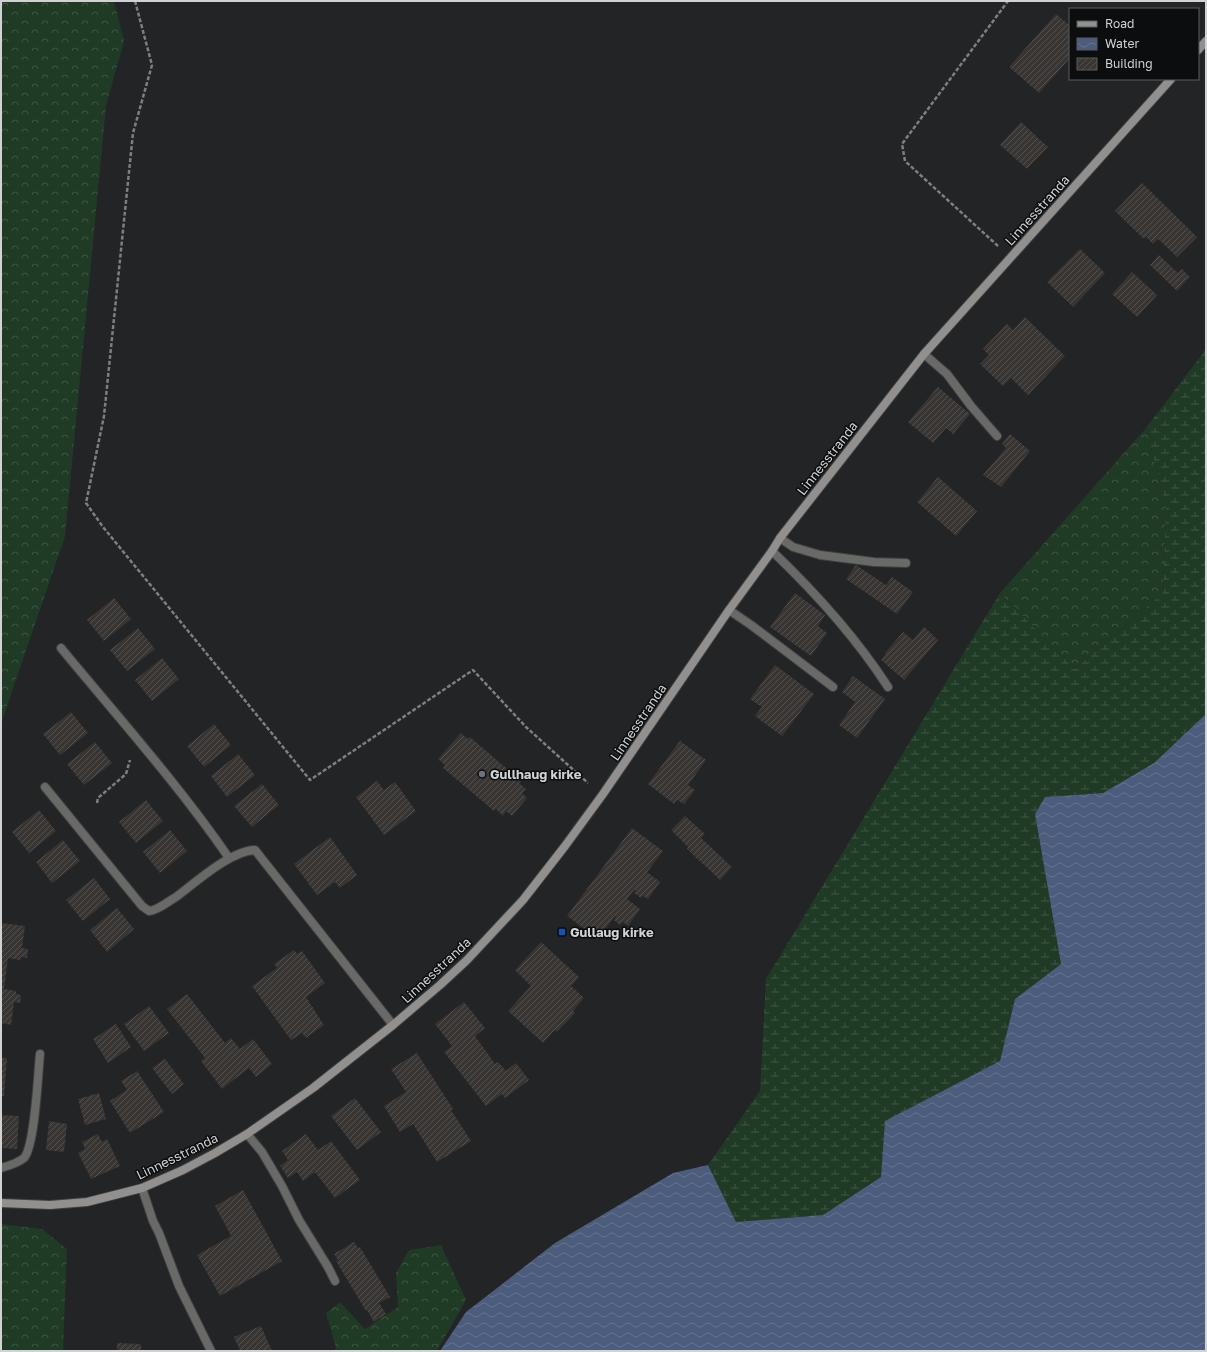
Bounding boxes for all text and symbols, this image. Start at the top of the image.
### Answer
legend [1069,8,1199,80]
text: Road [1105,16,1134,31]
text: Water [1105,36,1139,51]
text: Building [1105,56,1153,71]
street label: Linnesstranda [1001,172,1073,248]
street label: Linnesstranda [793,418,861,498]
street label: Linnesstranda [606,681,670,763]
place label: Gullhaug kirke [490,766,582,782]
marker: Gullhaug kirke [477,769,487,779]
place label: Gullaug kirke [570,924,654,940]
marker: Gullaug kirke [557,927,567,937]
street label: Linnesstranda [398,934,474,1006]
street label: Linnesstranda [133,1129,221,1183]

